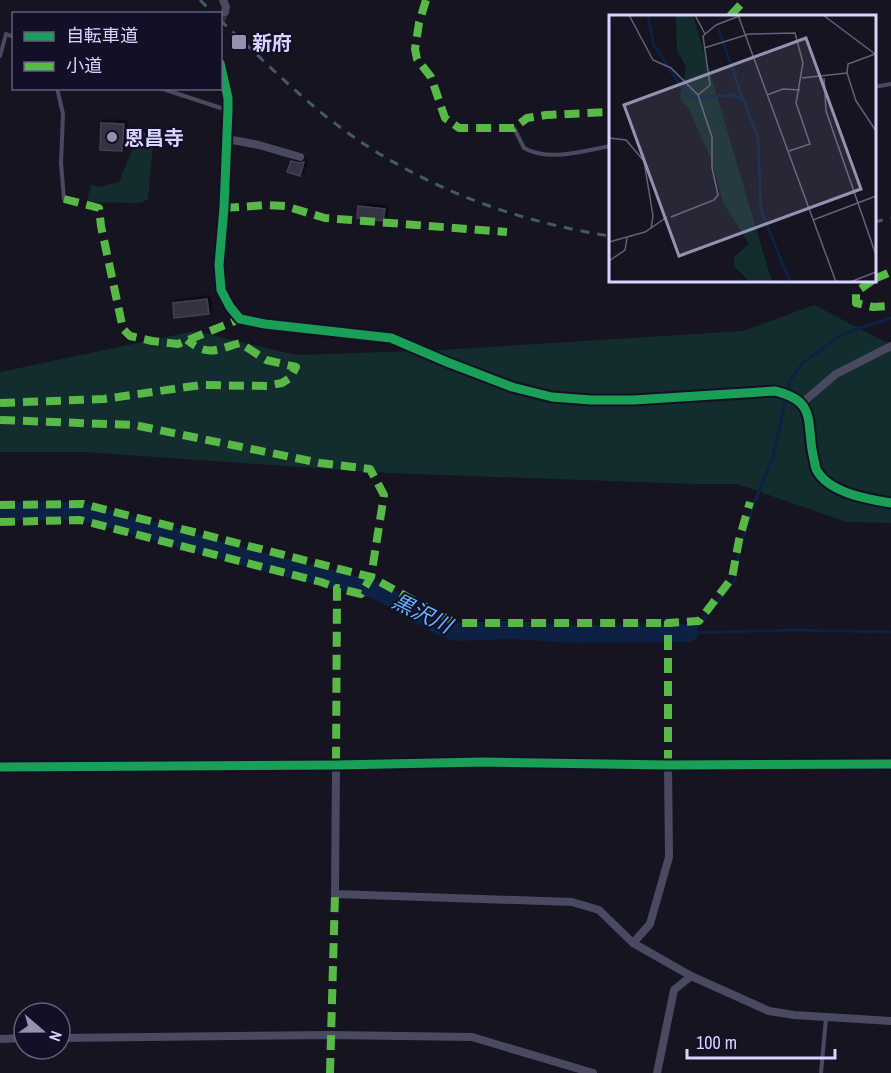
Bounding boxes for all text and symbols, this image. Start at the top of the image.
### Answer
legend [12,12,222,90]
inset map [609,15,876,282]
text: 自転車道 [66,23,138,48]
place label: 新府 [252,29,292,56]
marker: 新府 [230,33,248,51]
text: 小道 [66,53,102,78]
place label: 恩昌寺 [124,124,184,151]
marker: 恩昌寺 [105,130,119,144]
water label: 黒沢川 [387,586,458,641]
north arrow [12,1001,72,1061]
scale bar [687,1022,836,1060]
text: N [44,1028,68,1044]
text: 100 m [696,1030,737,1055]

